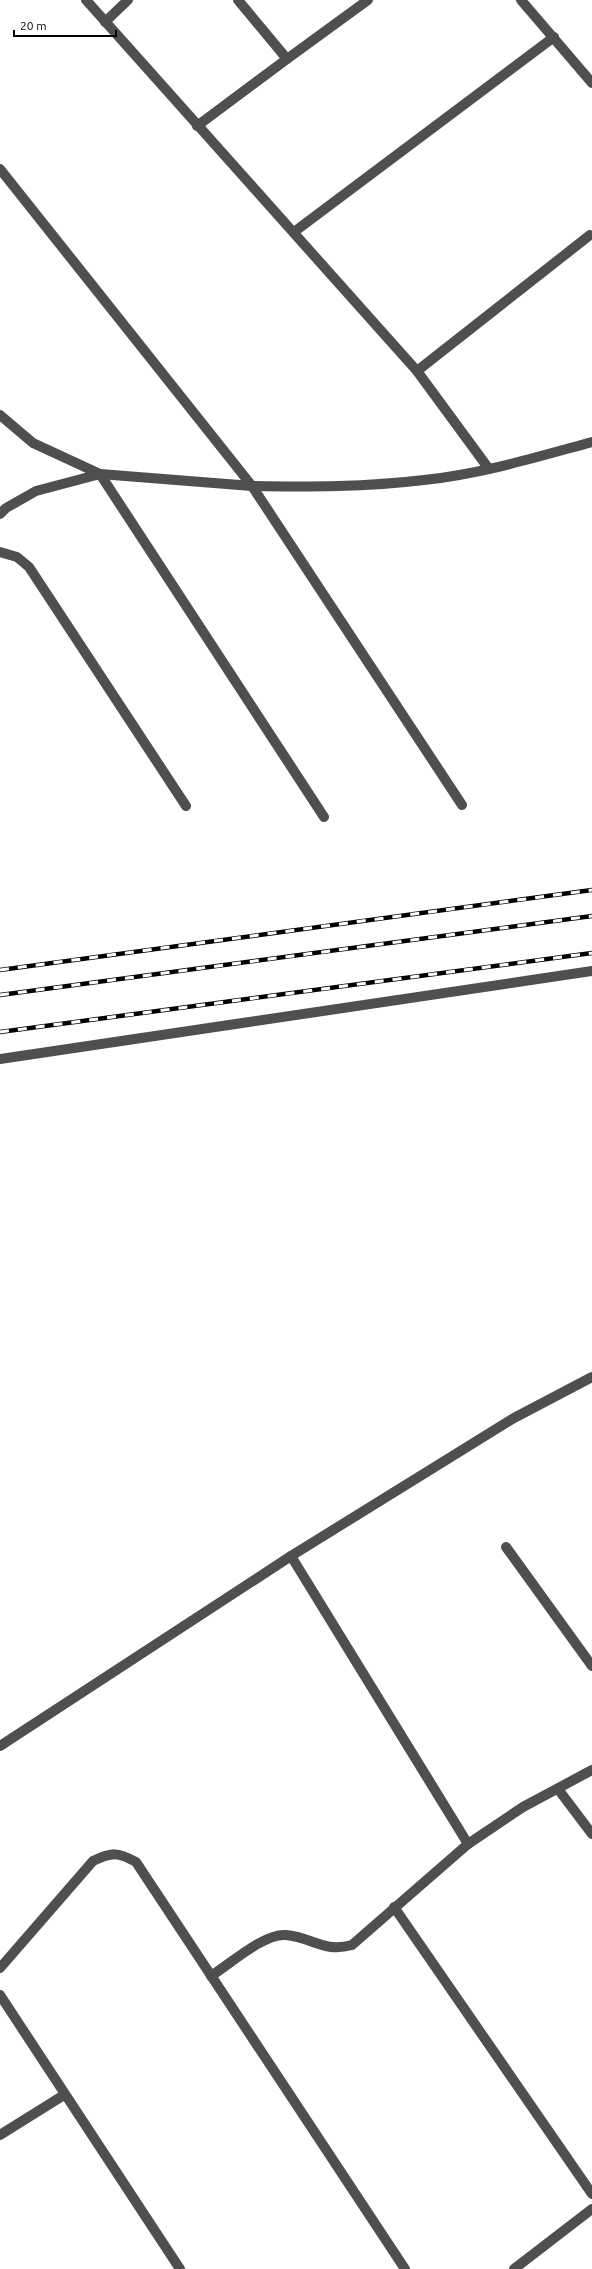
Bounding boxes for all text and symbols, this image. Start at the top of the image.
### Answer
scale bar [14,12,116,38]
text: 20 m [20,19,47,32]

